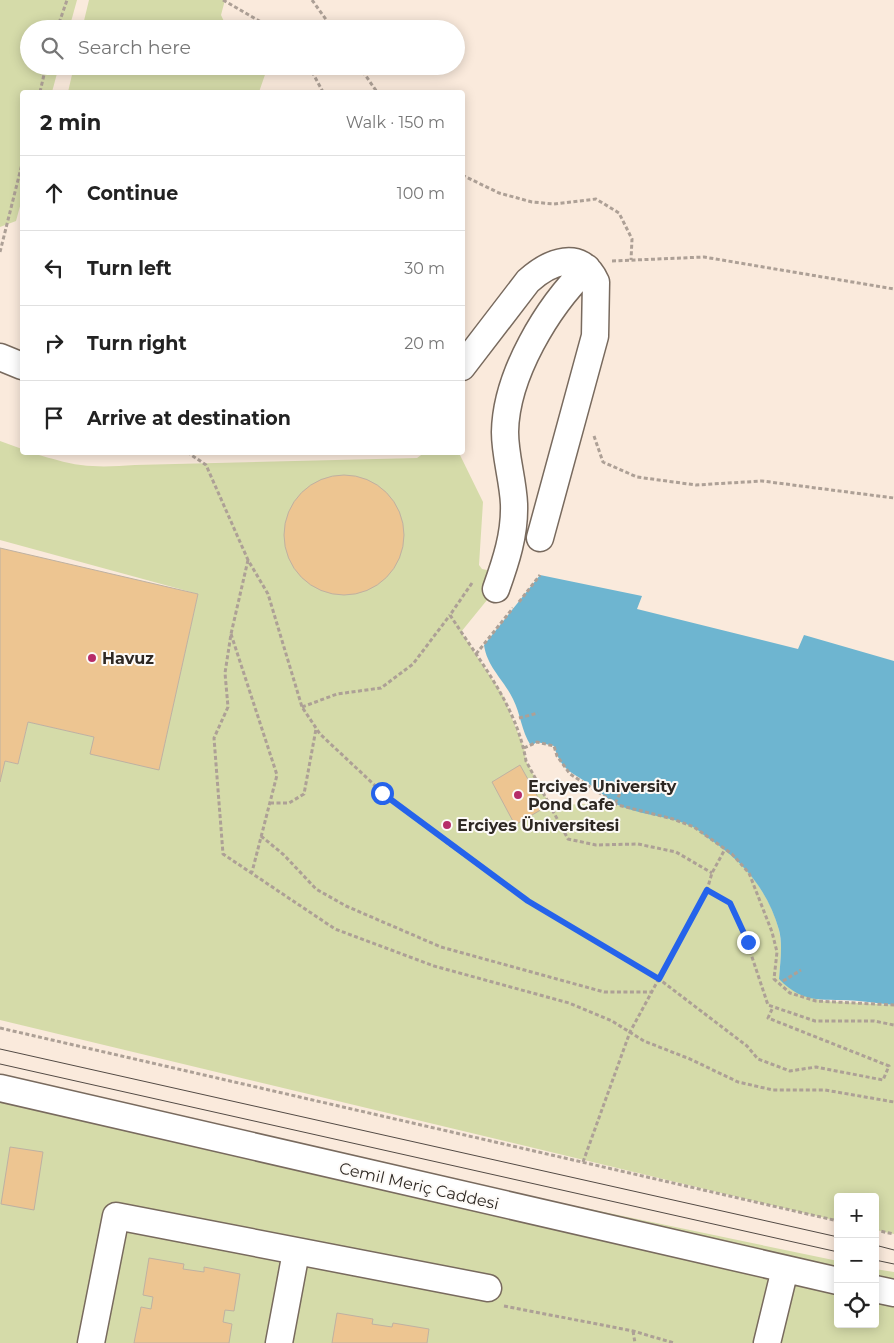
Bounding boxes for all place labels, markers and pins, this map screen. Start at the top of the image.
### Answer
place label: Havuz [102,649,154,668]
marker: Havuz [86,652,98,664]
place label: Erciyes University Pond Cafe [528,777,677,814]
marker: Erciyes University Pond Cafe [512,789,524,801]
place label: Erciyes Üniversitesi [457,816,619,835]
marker: Erciyes Üniversitesi [441,819,453,831]

